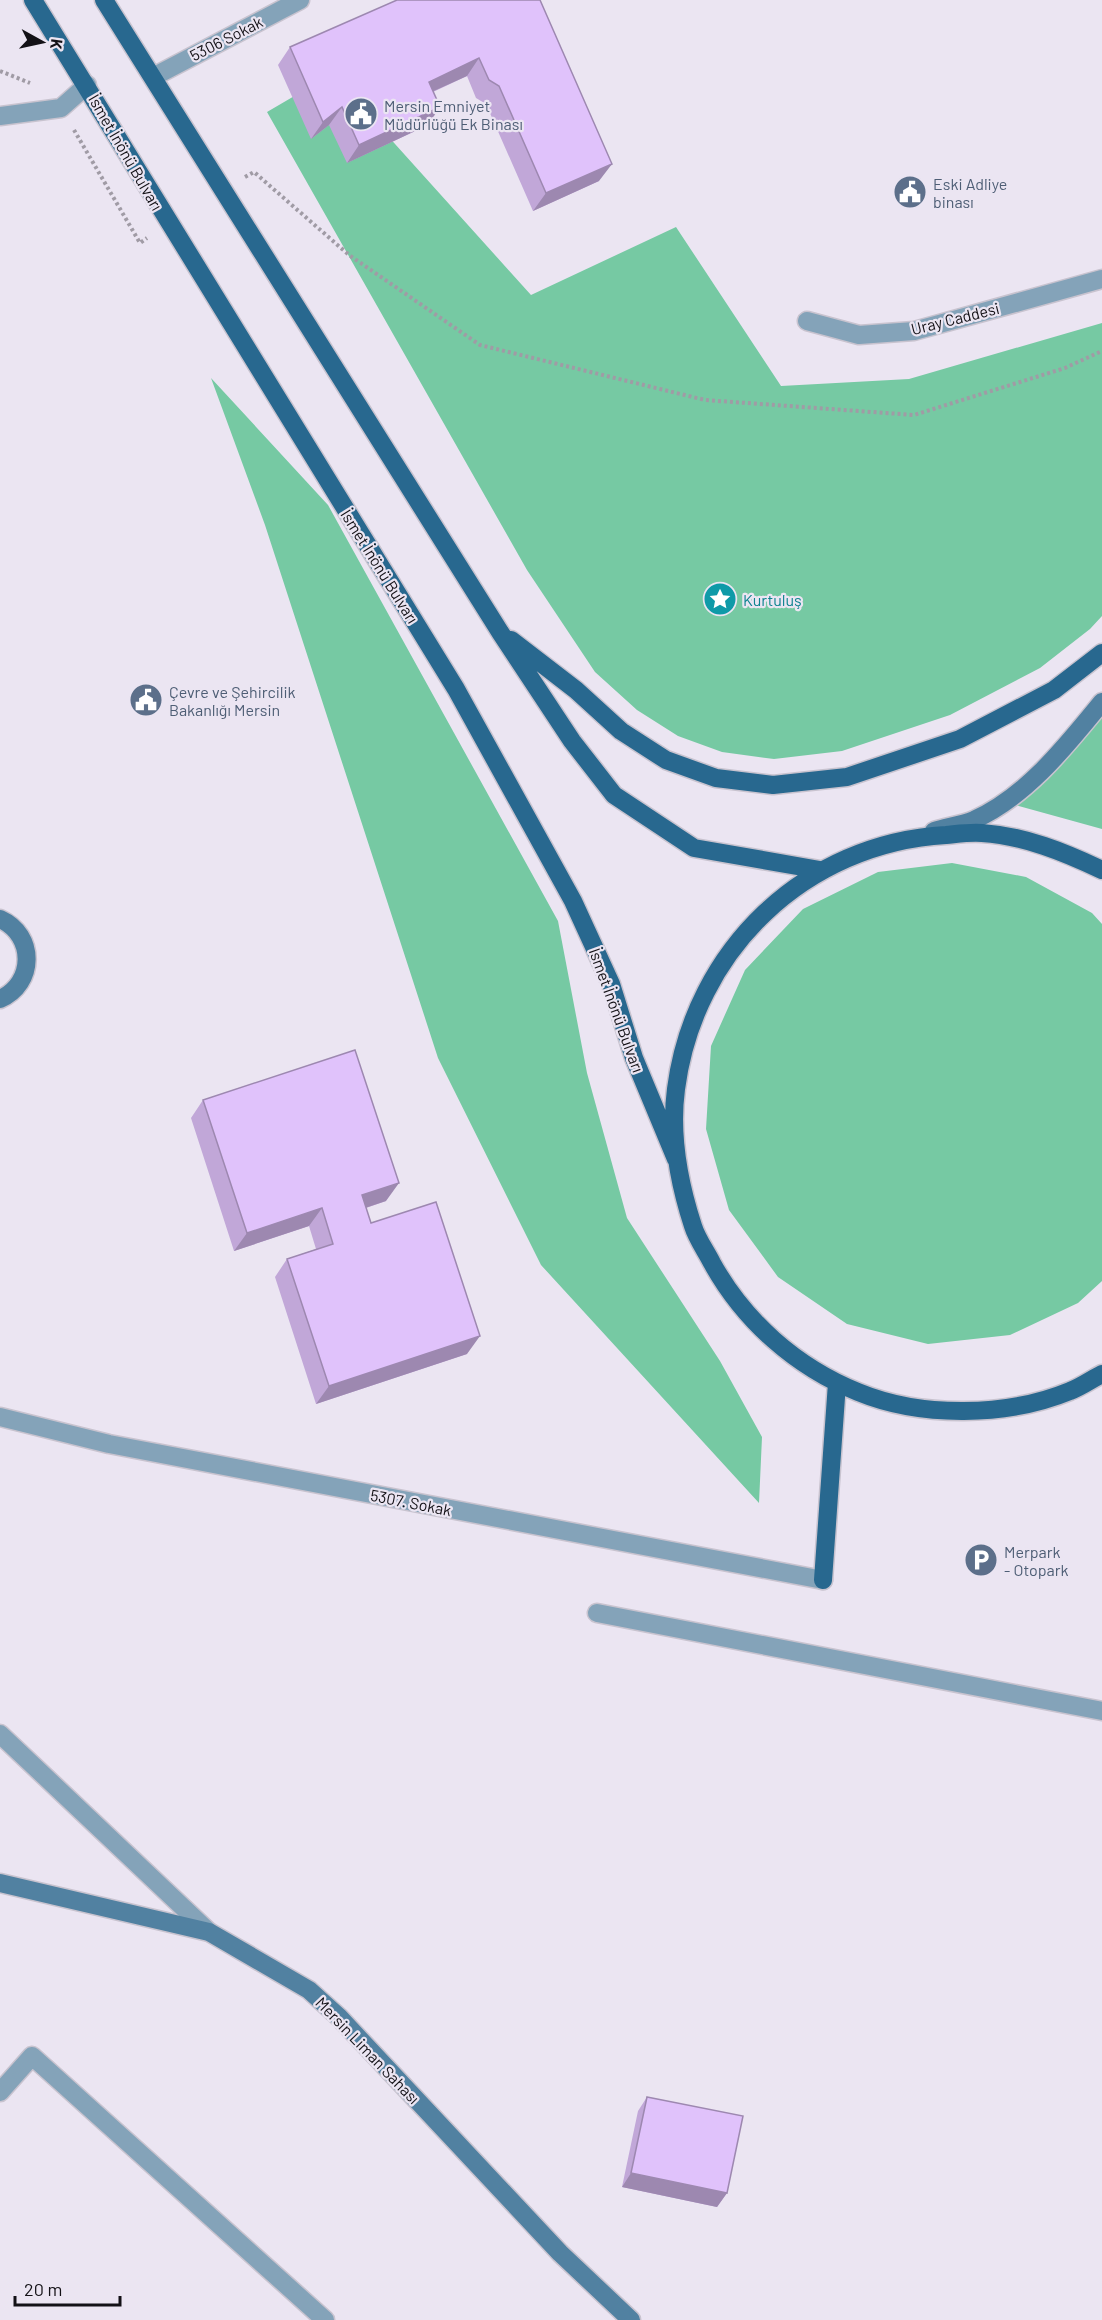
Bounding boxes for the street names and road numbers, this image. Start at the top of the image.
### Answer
street label: 5306 Sokak [186,12,266,64]
street label: İsmet İnönü Bulvarı [85,91,167,213]
street label: Uray Caddesi [909,298,1001,338]
street label: İsmet İnönü Bulvarı [337,505,423,627]
street label: İsmet İnönü Bulvarı [586,945,648,1075]
street label: 5307. Sokak [369,1485,453,1519]
street label: Mersin Liman Sahası [312,1993,424,2107]

